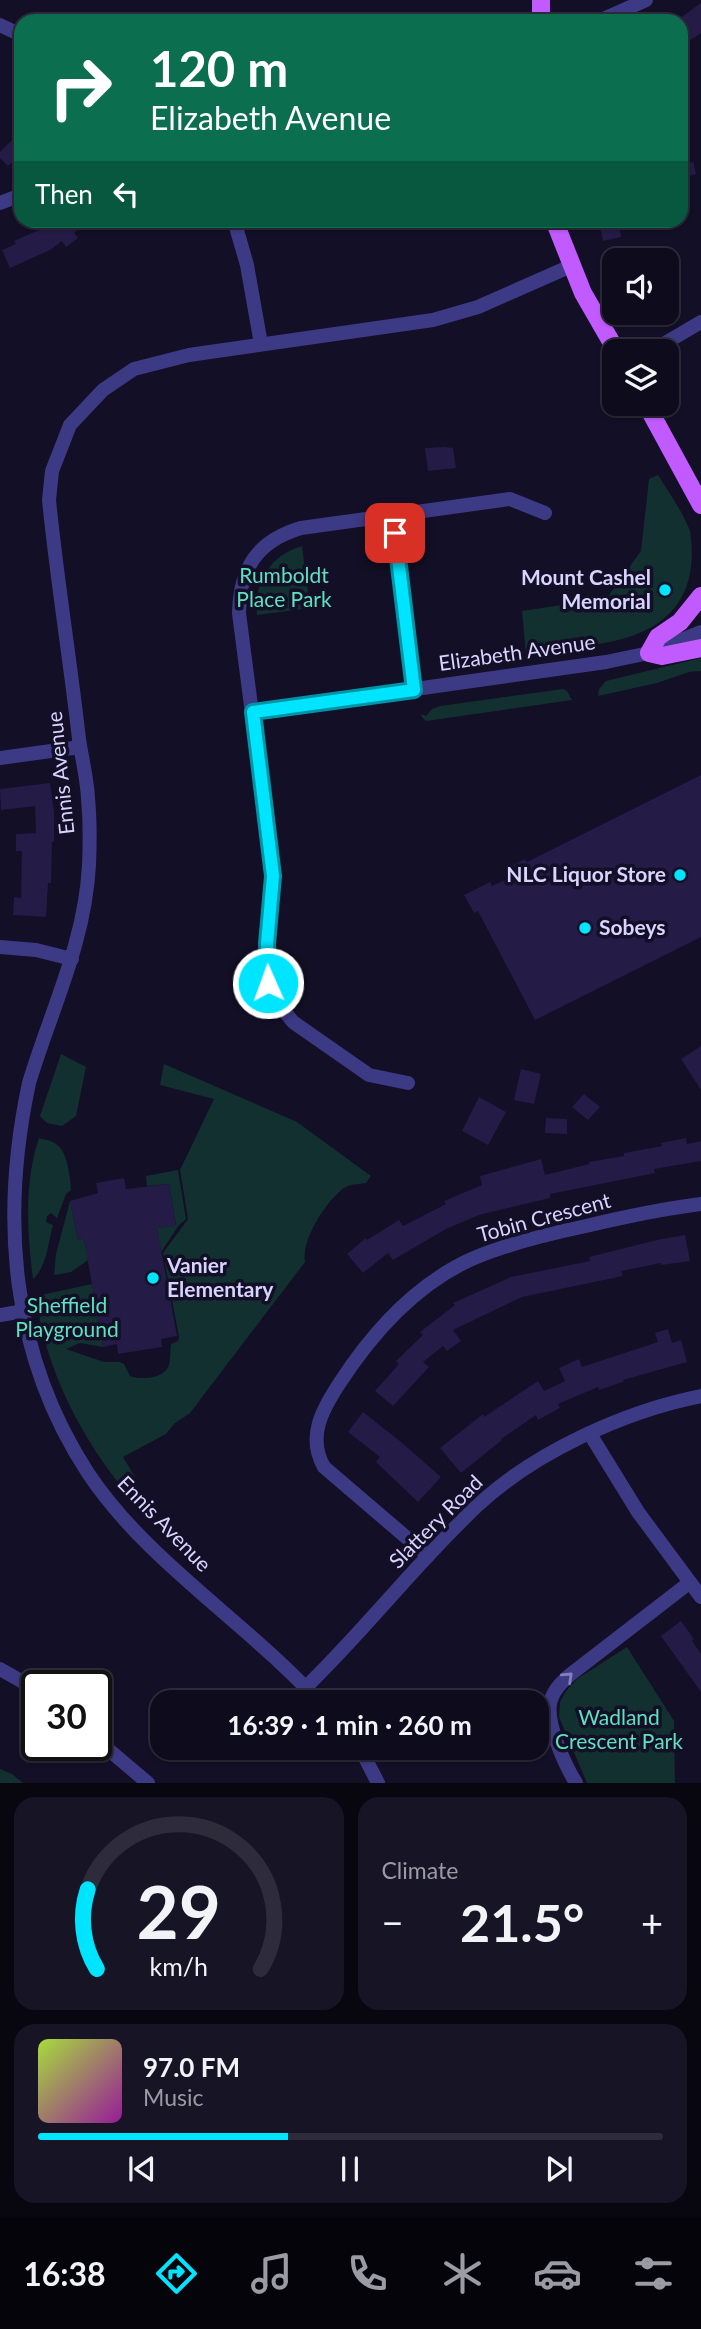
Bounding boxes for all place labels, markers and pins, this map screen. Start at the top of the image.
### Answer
pin [365,503,425,563]
place label: Mount Cashel Memorial [521,564,651,613]
marker: Mount Cashel Memorial [657,582,673,598]
place label: NLC Liquor Store [506,861,666,886]
marker: NLC Liquor Store [672,867,688,883]
place label: Sobeys [599,914,665,939]
marker: Sobeys [577,920,593,936]
place label: Vanier Elementary [166,1252,274,1301]
marker: Vanier Elementary [145,1270,161,1286]

